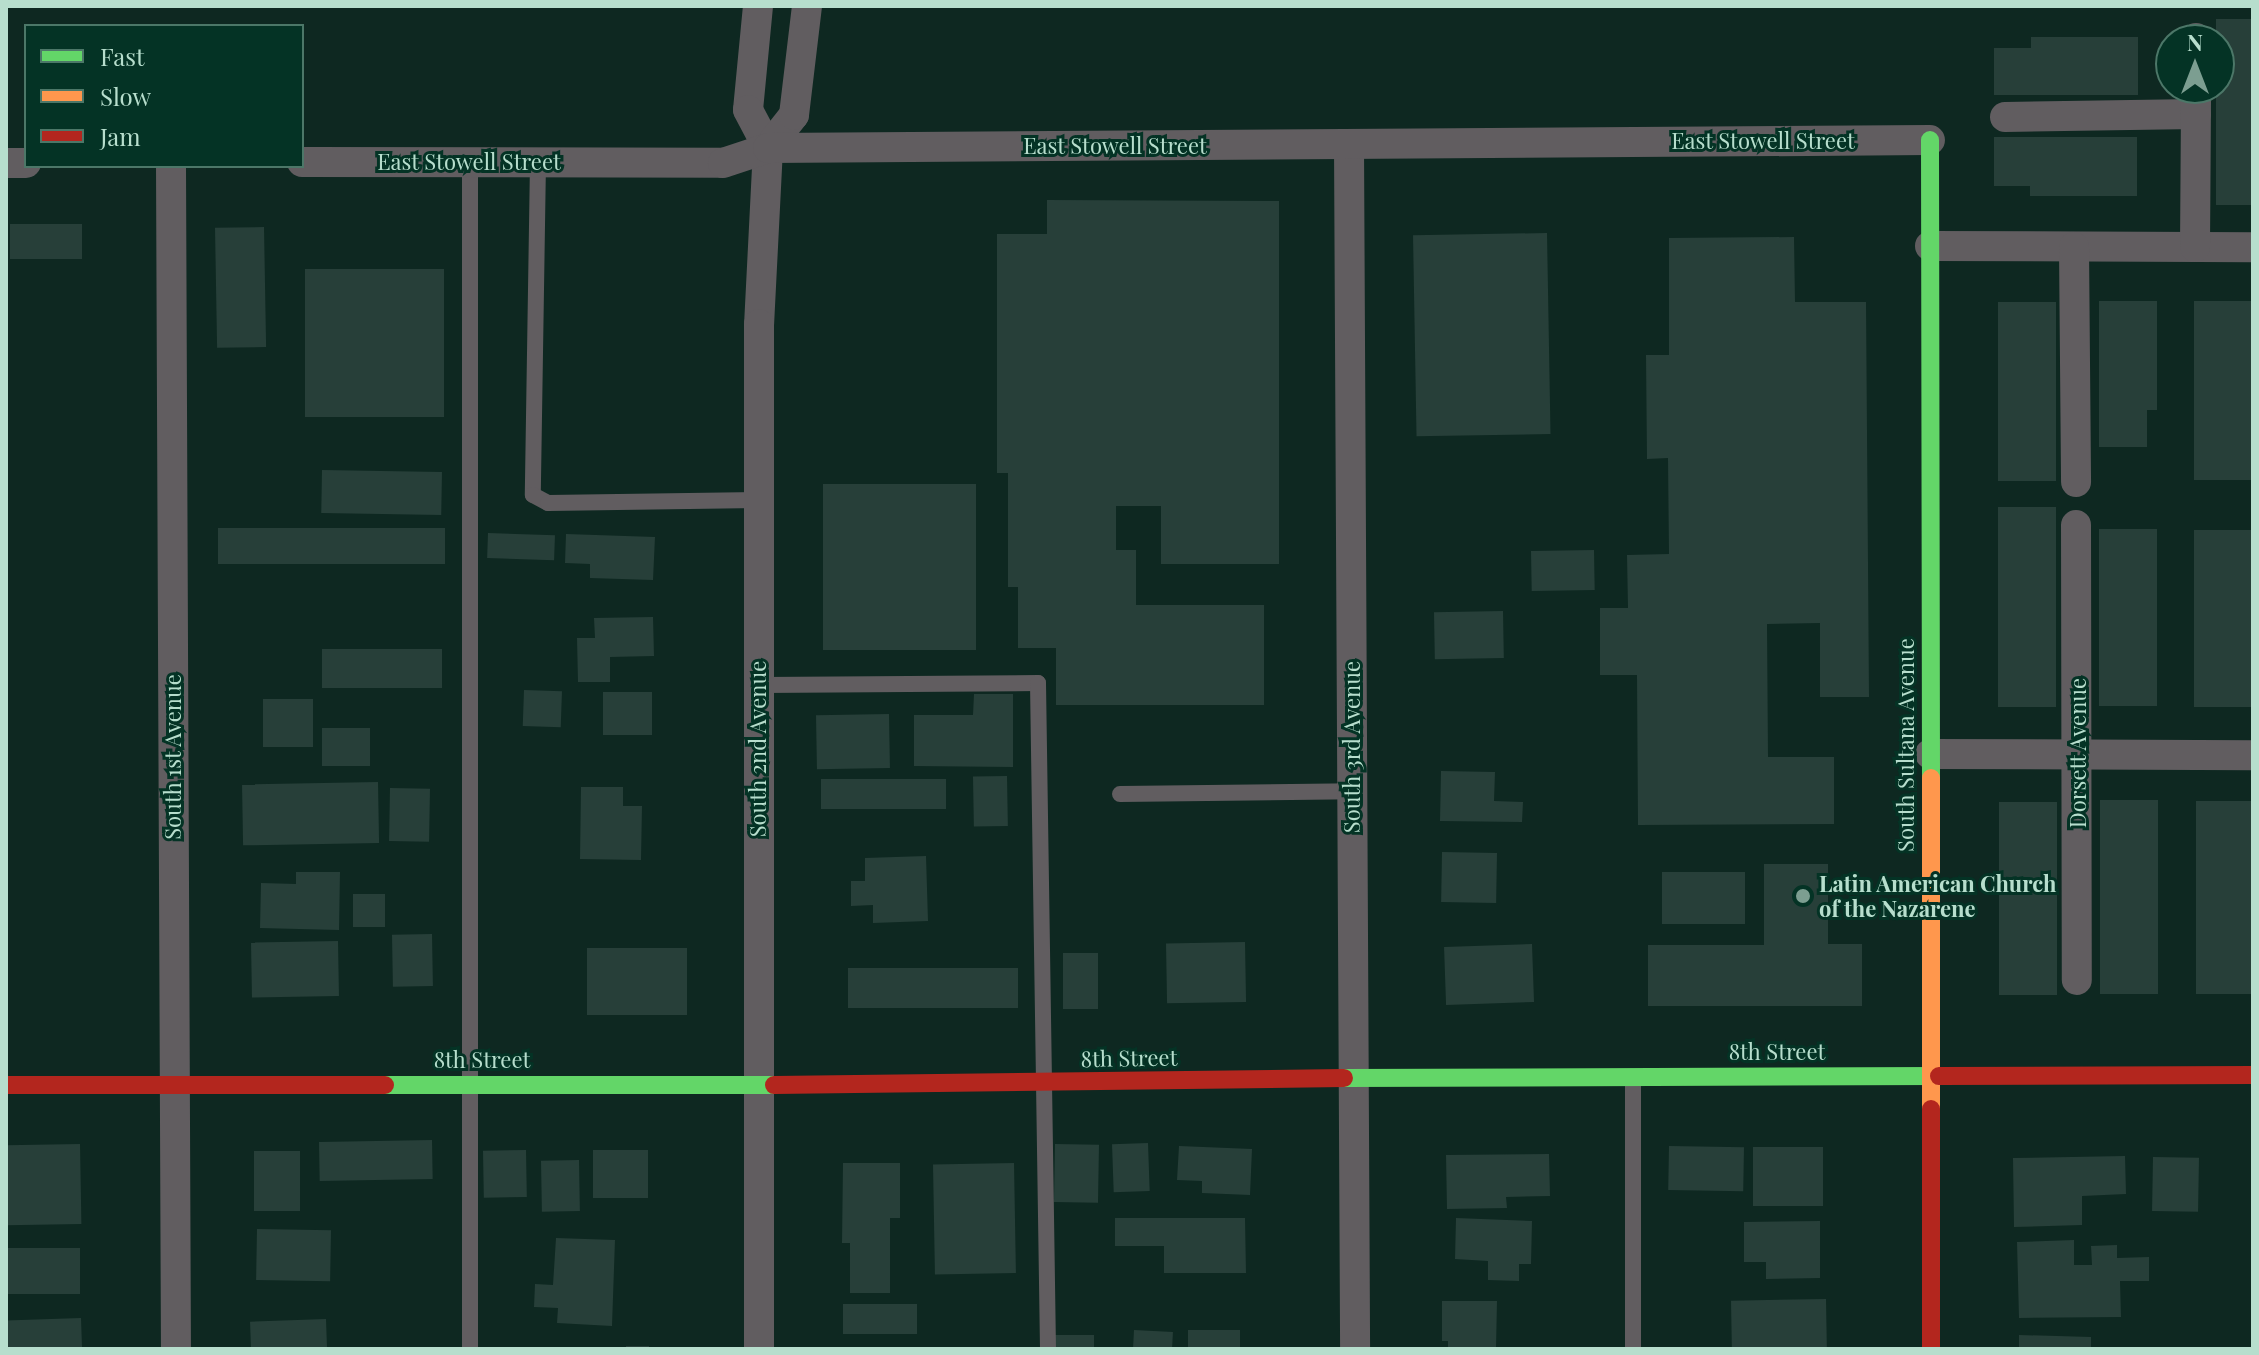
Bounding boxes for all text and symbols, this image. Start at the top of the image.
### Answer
legend [24,24,304,168]
north arrow [2155,24,2235,104]
text: N [2187,27,2203,57]
text: Fast [100,40,145,72]
text: Slow [100,80,151,112]
text: Jam [100,120,141,152]
street label: East Stowell Street [1671,128,1855,154]
street label: East Stowell Street [1023,133,1207,159]
street label: East Stowell Street [377,149,561,175]
street label: South Sultana Avenue [1893,638,1919,852]
street label: South 2nd Avenue [745,660,771,838]
street label: South 3rd Avenue [1339,660,1365,834]
street label: South 1st Avenue [160,674,186,840]
street label: Dorsett Avenue [2065,677,2091,829]
place label: Latin American Church of the Nazarene [1819,870,2057,922]
marker: Latin American Church of the Nazarene [1794,887,1812,905]
street label: 8th Street [1729,1039,1825,1065]
street label: 8th Street [1080,1044,1178,1072]
street label: 8th Street [434,1047,530,1073]

